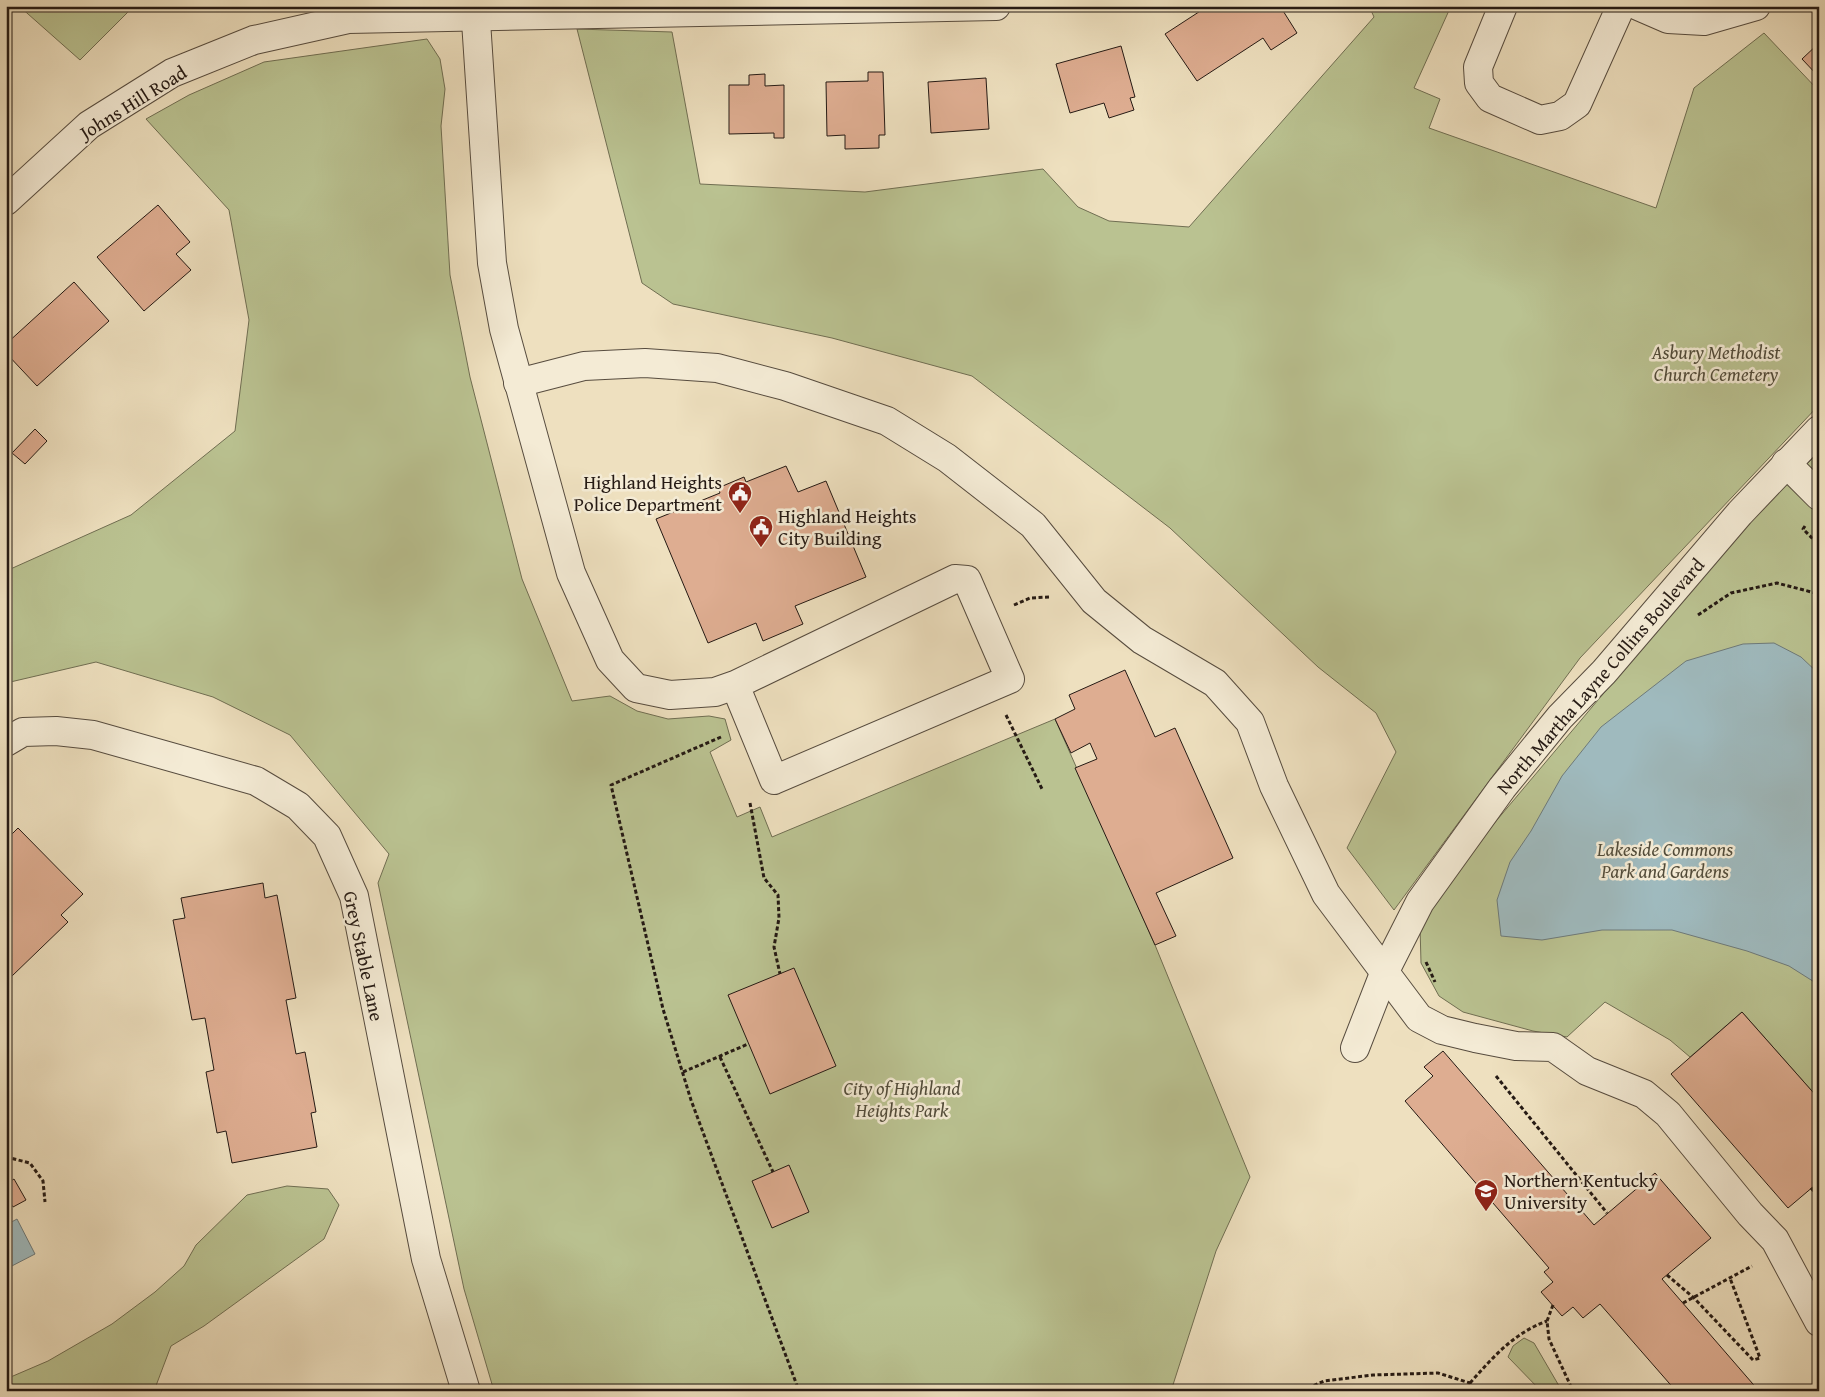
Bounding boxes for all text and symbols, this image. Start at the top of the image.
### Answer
street label: Johns Hill Road [72,58,193,147]
park label: Asbury Methodist Church Cemetery [1651,338,1781,388]
place label: Highland Heights Police Department [574,468,722,518]
public building icon: Highland Heights Police Department [727,480,753,514]
place label: Highland Heights City Building [778,502,917,552]
public building icon: Highland Heights City Building [748,514,774,548]
street label: North Martha Layne Collins Boulevard [1489,551,1711,800]
park label: Lakeside Commons Park and Gardens [1596,835,1733,885]
street label: Grey Stable Lane [337,888,391,1024]
park label: City of Highland Heights Park [843,1074,961,1124]
place label: Northern Kentucky University [1504,1166,1659,1216]
school or university icon: Northern Kentucky University [1473,1178,1499,1212]

